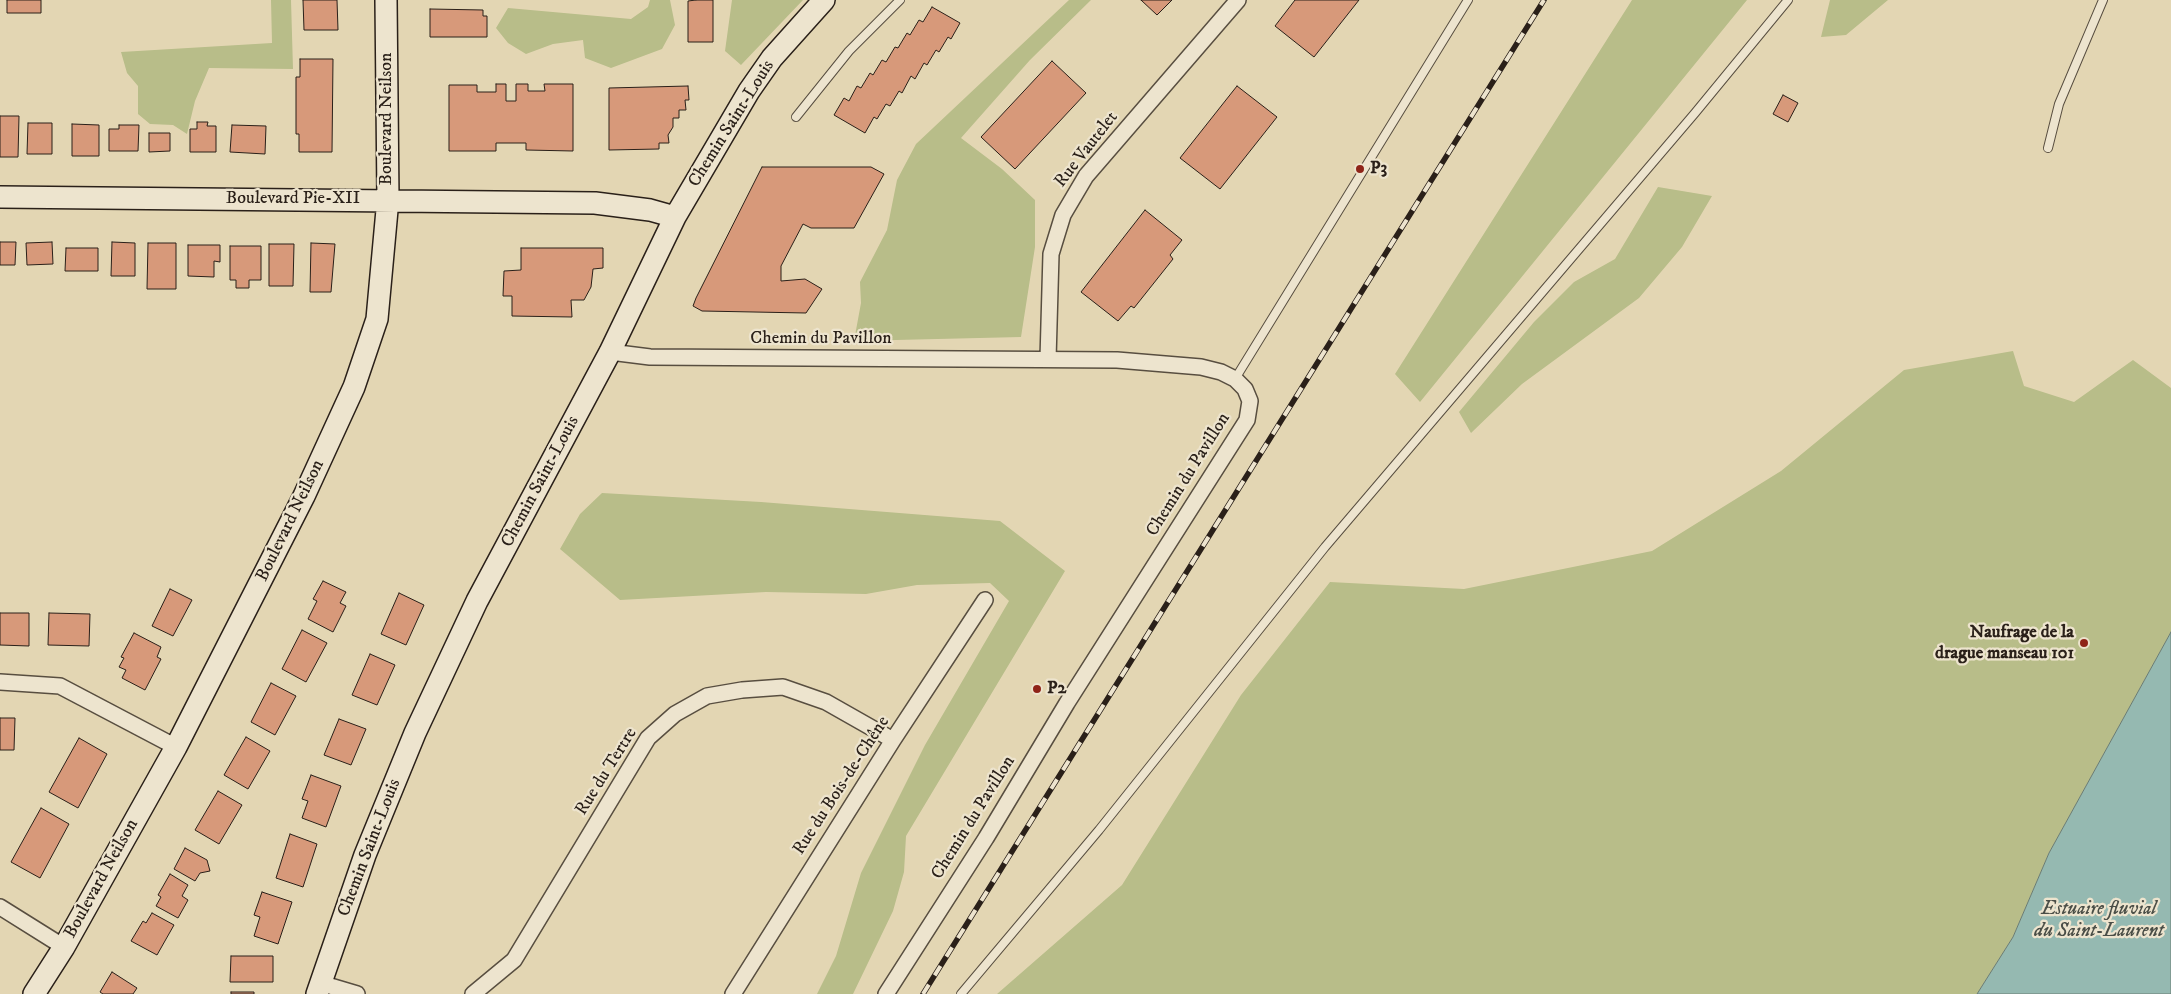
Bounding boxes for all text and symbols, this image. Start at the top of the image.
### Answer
street label: Boulevard Neilson [376,53,398,185]
street label: Chemin Saint-Louis [684,57,780,191]
street label: Rue Vautelet [1051,108,1123,192]
place label: P3 [1370,158,1387,180]
marker: P3 [1354,163,1366,175]
street label: Boulevard Pie-XII [226,188,360,210]
street label: Chemin du Pavillon [750,328,892,350]
street label: Chemin du Pavillon [1142,409,1236,541]
street label: Chemin Saint-Louis [497,413,585,551]
street label: Boulevard Neilson [252,457,330,585]
place label: Naufrage de la drague manseau 101 [1935,622,2074,664]
marker: Naufrage de la drague manseau 101 [2078,637,2090,649]
place label: P2 [1047,678,1066,700]
marker: P2 [1031,683,1043,695]
street label: Rue du Bois-de-Chêne [789,713,895,859]
street label: Rue du Tertre [572,724,642,820]
street label: Chemin du Pavillon [927,752,1021,884]
street label: Chemin Saint-Louis [334,776,406,920]
street label: Boulevard Neilson [60,816,144,942]
water label: Estuaire fluvial du Saint-Laurent [2034,899,2164,943]

